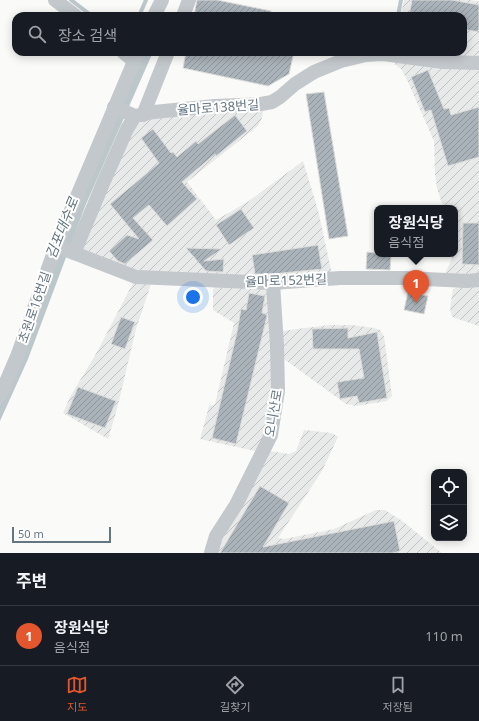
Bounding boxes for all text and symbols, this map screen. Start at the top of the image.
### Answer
search box [12,12,467,56]
icon: search [26,23,48,45]
text: 장소 검색 [58,25,117,45]
street label: 율마로138번길 [176,95,260,119]
water label: 김포대수로 [41,193,83,261]
popup [374,205,458,257]
text: 장원식당 [388,212,444,232]
text: 음식점 [388,233,424,251]
street label: 초원로16번길 [13,269,55,345]
street label: 율마로152번길 [245,270,327,290]
pin: 1 [403,270,429,303]
your location [183,287,203,307]
street label: 오니산로 [260,388,286,438]
map controls [431,469,467,541]
button: locate [431,469,467,505]
button: layers [431,505,467,541]
scale bar [12,525,111,544]
text: 50 m [18,526,44,541]
text: 주변 [16,569,47,592]
text: 장원식당 [54,617,109,637]
text: 1 [25,627,33,645]
text: 110 m [425,627,463,645]
text: 음식점 [54,638,90,656]
tab: 지도 [66,674,88,714]
tab: 길찾기 [220,674,250,714]
tab: 저장됨 [383,674,413,714]

